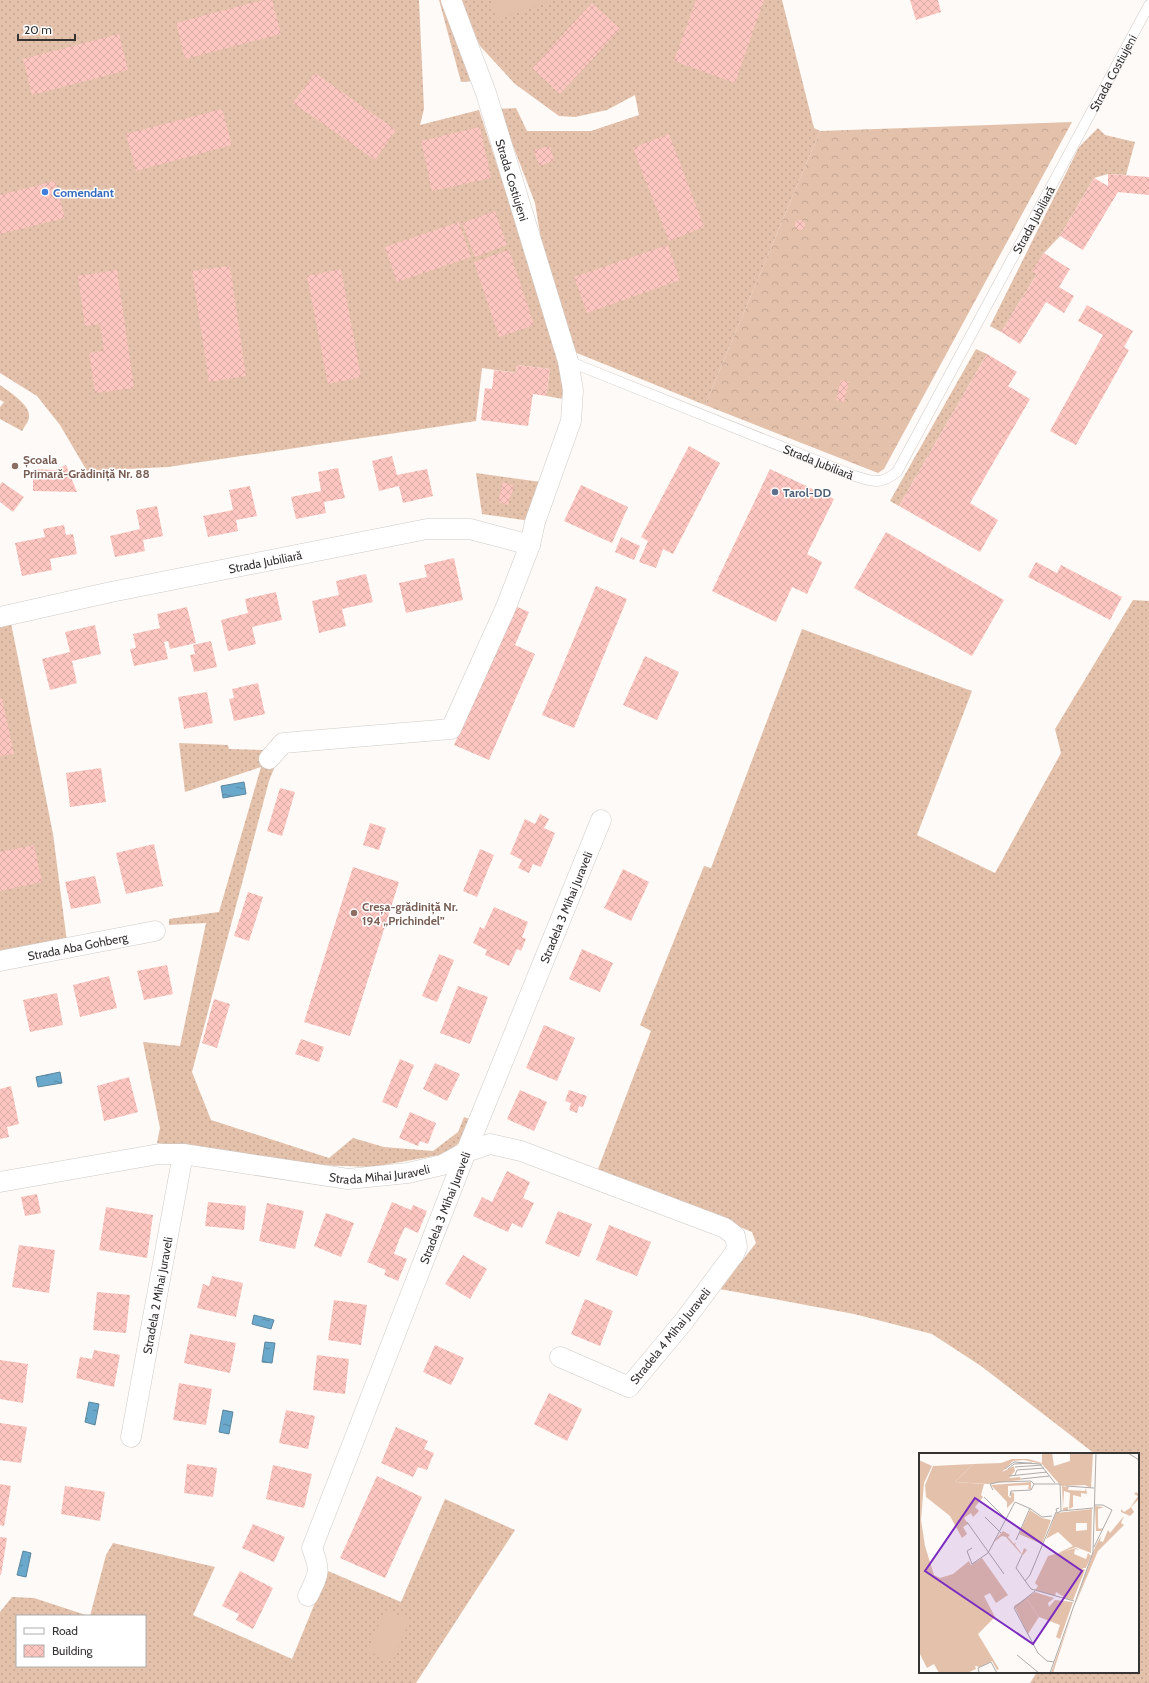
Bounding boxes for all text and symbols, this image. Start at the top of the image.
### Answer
scale bar [18,16,75,42]
text: 20 m [24,22,52,37]
street label: Strada Costiujeni [1086,32,1139,114]
street label: Strada Costiujeni [492,137,532,223]
street label: Strada Jubiliară [1009,183,1058,256]
place label: Comendant [53,185,114,200]
marker: Comendant [40,187,50,197]
street label: Strada Jubiliară [781,441,856,482]
place label: Școala Primară-Grădiniță Nr. 88 [23,452,150,482]
marker: Școala Primară-Grădiniță Nr. 88 [10,461,20,471]
place label: Tarol-DD [783,485,831,500]
marker: Tarol-DD [770,487,780,497]
street label: Strada Jubiliară [227,547,303,576]
street label: Stradela 3 Mihai Juraveli [536,849,595,965]
place label: Creșa-grădiniță Nr. 194 „Prichindel” [362,899,458,928]
marker: Creșa-grădiniță Nr. 194 „Prichindel” [349,908,359,918]
street label: Strada Aba Gohberg [26,929,130,963]
street label: Stradela 3 Mihai Juraveli [416,1149,473,1266]
street label: Strada Mihai Juraveli [328,1161,431,1187]
street label: Stradela 2 Mihai Juraveli [139,1235,175,1355]
street label: Stradela 4 Mihai Juraveli [627,1285,713,1387]
inset map [919,1453,1139,1673]
legend [16,1615,146,1667]
text: Road [52,1623,78,1638]
text: Building [52,1643,94,1658]

